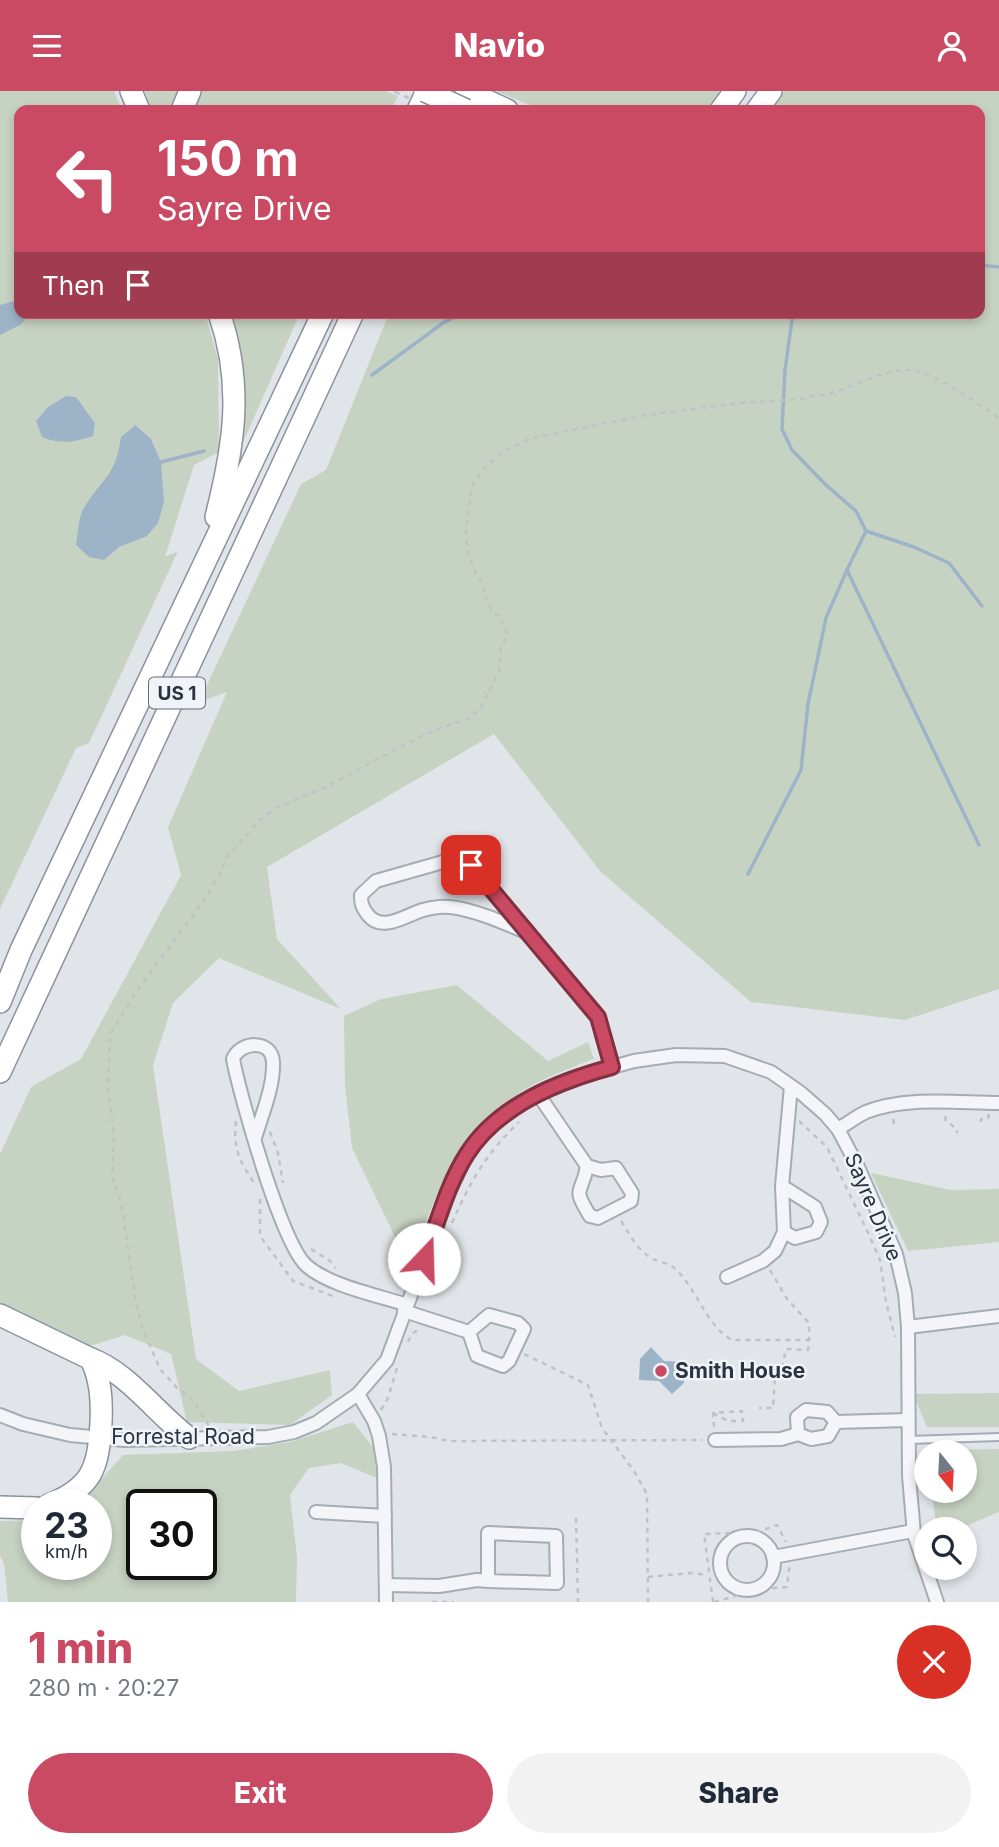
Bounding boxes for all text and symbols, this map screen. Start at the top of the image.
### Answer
text: Navio [454,26,545,65]
icon: menu [28,27,66,65]
icon: person [933,27,971,65]
text: 150 m [157,129,299,188]
icon: left [42,133,133,224]
text: Sayre Drive [157,189,332,228]
icon: arrive [119,266,157,304]
text: Then [42,270,105,301]
road number: US 1 [149,677,205,709]
pin [441,835,501,895]
icon: arrive [452,846,490,884]
street label: Sayre Drive [840,1149,907,1264]
position arrow [387,1222,461,1296]
place label: Smith House [675,1358,805,1383]
marker: Smith House [653,1363,669,1379]
street label: Forrestal Road [111,1424,255,1449]
north arrow [914,1440,976,1503]
map controls [914,1440,977,1580]
speed limit sign: 30 [126,1489,217,1580]
text: 23 [44,1504,89,1546]
button: search [914,1517,977,1580]
text: km/h [45,1541,88,1562]
text: 1 min [28,1622,133,1673]
button: close [897,1625,971,1699]
text: 280 m · 20:27 [28,1674,179,1702]
button: Exit [28,1753,493,1833]
button: Share [507,1753,971,1833]

